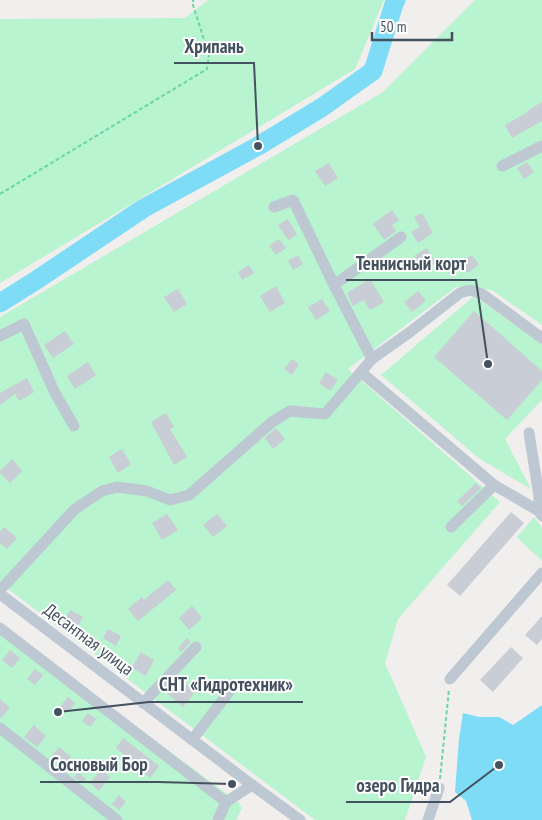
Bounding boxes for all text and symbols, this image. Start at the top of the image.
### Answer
scale bar [372,10,452,42]
text: 50 m [380,17,406,36]
callout: Хрипань [174,29,254,63]
text: Хрипань [184,34,244,58]
callout: Теннисный корт [346,246,476,280]
text: Теннисный корт [356,251,467,275]
street label: Десантная улица [40,598,138,680]
callout: СНТ «Гидротехник» [149,668,303,702]
text: СНТ «Гидротехник» [159,672,293,696]
callout: Сосновый Бор [40,748,158,782]
text: Сосновый Бор [50,752,148,776]
callout: озеро Гидра [346,768,450,802]
text: озеро Гидра [356,773,440,797]

